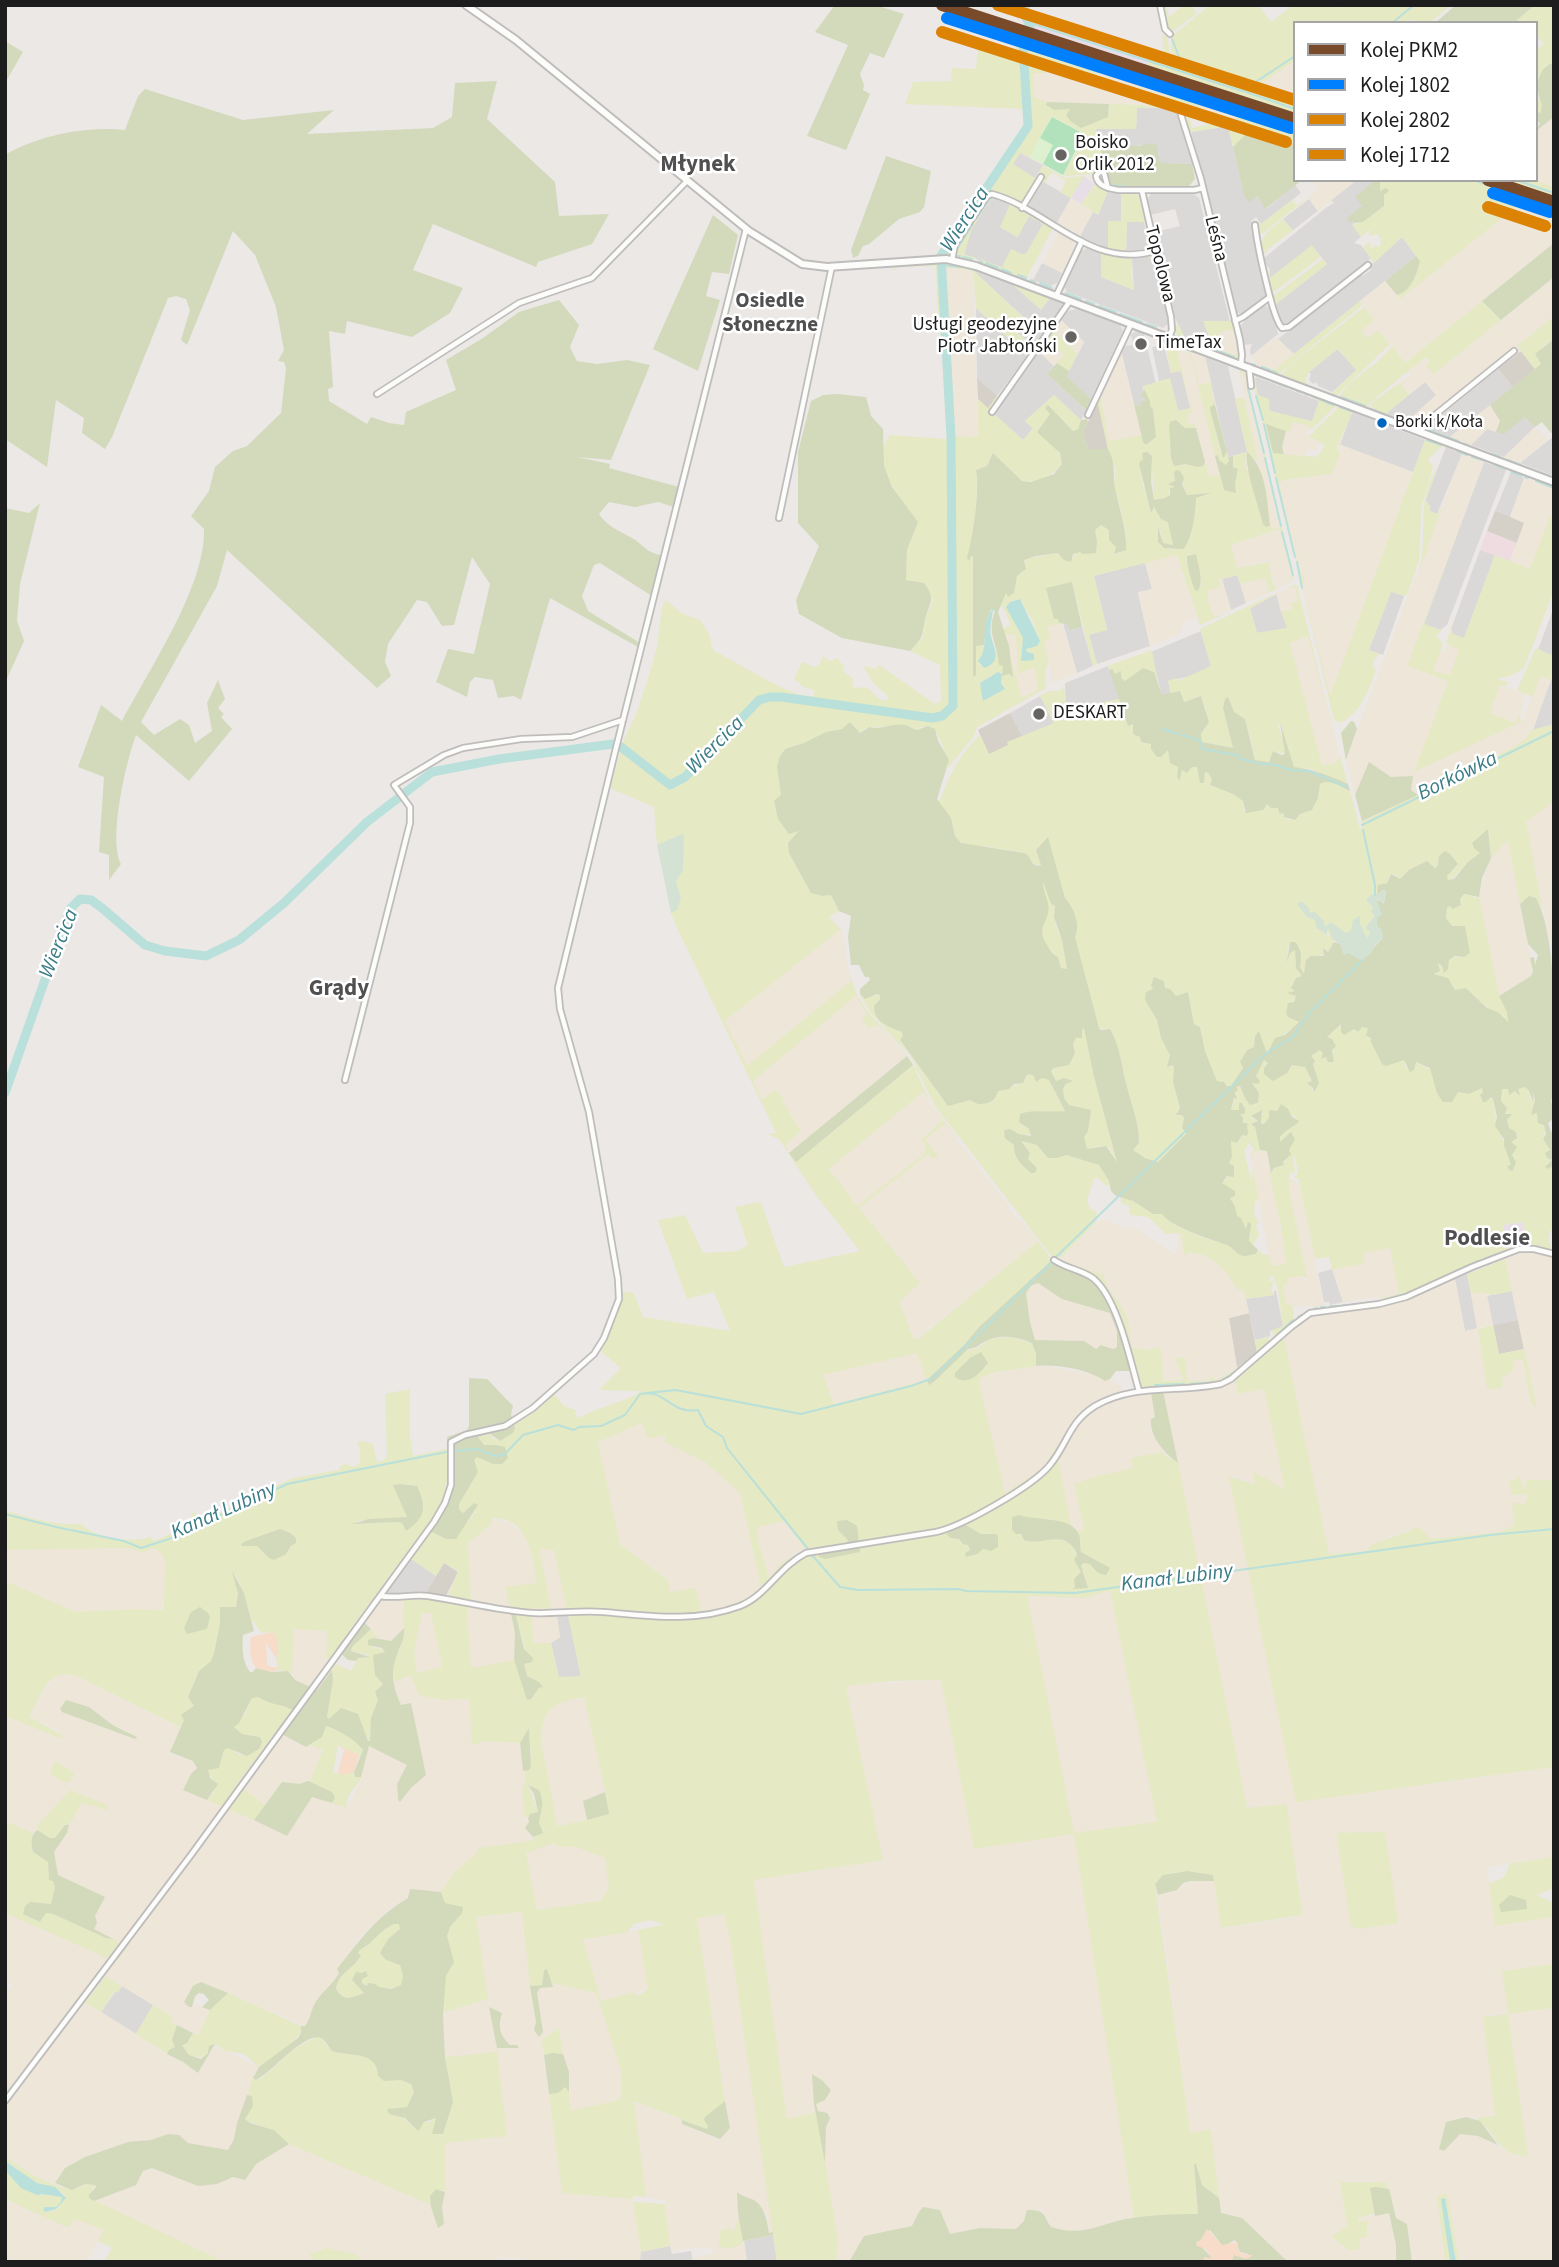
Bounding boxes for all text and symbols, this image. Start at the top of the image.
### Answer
legend [1293,21,1538,182]
text: Kolej PKM2 [1360,35,1458,65]
text: Kolej 1802 [1360,70,1450,100]
text: Kolej 2802 [1360,105,1450,135]
place label: Boisko Orlik 2012 [1075,133,1155,177]
text: Kolej 1712 [1360,140,1450,170]
marker: Boisko Orlik 2012 [1053,147,1069,163]
district label: Młynek [660,152,736,180]
water label: Wiercica [936,183,996,257]
street label: Leśna [1198,214,1232,264]
street label: Topolowa [1138,223,1180,305]
district label: Osiedle Słoneczne [722,289,818,339]
place label: Usługi geodezyjne Piotr Jabłoński [913,315,1057,359]
marker: Usługi geodezyjne Piotr Jabłoński [1063,329,1079,345]
place label: TimeTax [1155,333,1221,355]
marker: TimeTax [1133,336,1149,352]
place label: Borki k/Koła [1395,413,1483,433]
marker: Borki k/Koła [1375,416,1389,430]
place label: DESKART [1053,703,1127,725]
marker: DESKART [1031,706,1047,722]
water label: Wiercica [682,712,750,780]
water label: Borkówka [1414,747,1502,807]
water label: Wiercica [35,906,85,982]
district label: Grądy [309,976,369,1004]
district label: Podlesie [1444,1226,1530,1254]
water label: Kanał Lubiny [168,1478,280,1546]
water label: Kanał Lubiny [1120,1560,1234,1598]

